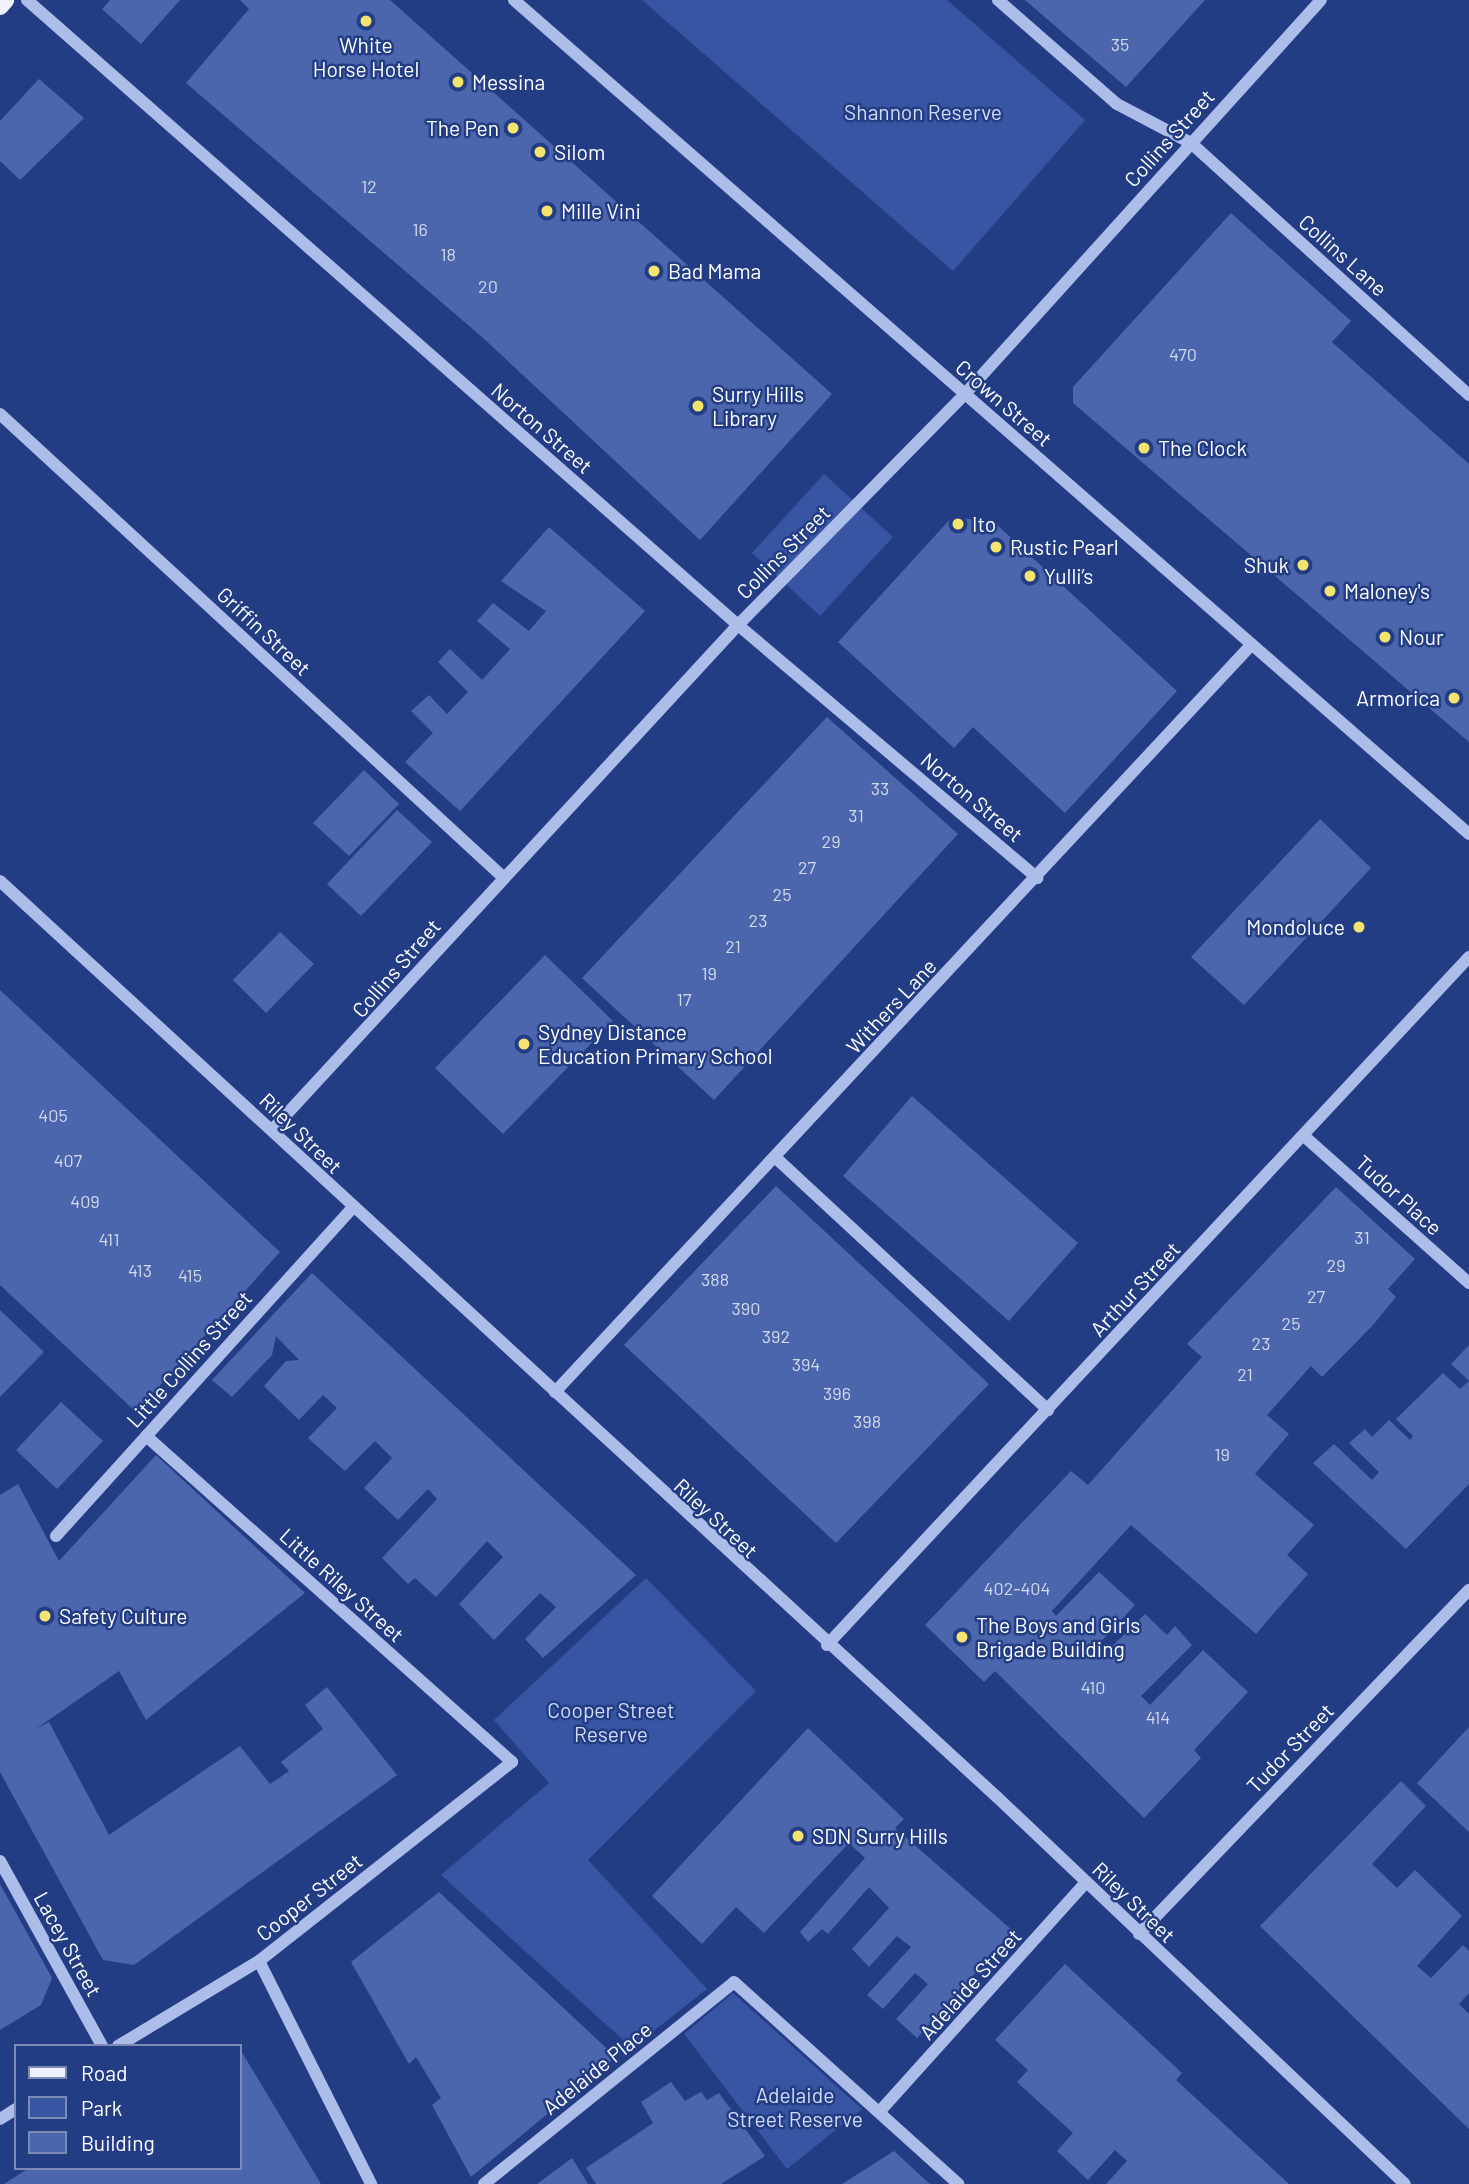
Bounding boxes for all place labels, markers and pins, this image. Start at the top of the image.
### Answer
marker: White Horse Hotel [358,13,374,29]
place label: White Horse Hotel [313,32,419,82]
place label: Messina [472,69,545,95]
marker: Messina [450,74,466,90]
place label: The Pen [426,115,499,141]
marker: The Pen [505,120,521,136]
place label: Silom [554,139,605,165]
marker: Silom [532,144,548,160]
place label: Mille Vini [561,198,641,224]
marker: Mille Vini [539,203,555,219]
place label: Bad Mama [668,258,761,284]
marker: Bad Mama [646,263,662,279]
place label: Surry Hills Library [712,381,804,431]
marker: Surry Hills Library [690,398,706,414]
place label: The Clock [1158,435,1247,461]
marker: The Clock [1136,440,1152,456]
place label: Ito [972,511,996,537]
marker: Ito [950,516,966,532]
place label: Rustic Pearl [1010,534,1119,560]
marker: Rustic Pearl [988,539,1004,555]
place label: Shuk [1244,552,1289,578]
marker: Shuk [1295,557,1311,573]
place label: Yulli’s [1044,563,1093,589]
marker: Yulli’s [1022,568,1038,584]
place label: Maloney's [1344,578,1430,604]
marker: Maloney's [1322,583,1338,599]
place label: Nour [1399,624,1444,650]
marker: Nour [1377,629,1393,645]
place label: Armorica [1356,685,1440,711]
marker: Armorica [1446,690,1462,706]
place label: Mondoluce [1246,914,1345,940]
marker: Mondoluce [1351,919,1367,935]
place label: Sydney Distance Education Primary School [538,1019,773,1069]
marker: Sydney Distance Education Primary School [516,1036,532,1052]
place label: Safety Culture [59,1603,187,1629]
marker: Safety Culture [37,1608,53,1624]
place label: The Boys and Girls Brigade Building [976,1612,1140,1662]
marker: The Boys and Girls Brigade Building [954,1629,970,1645]
place label: SDN Surry Hills [812,1823,948,1849]
marker: SDN Surry Hills [790,1828,806,1844]

